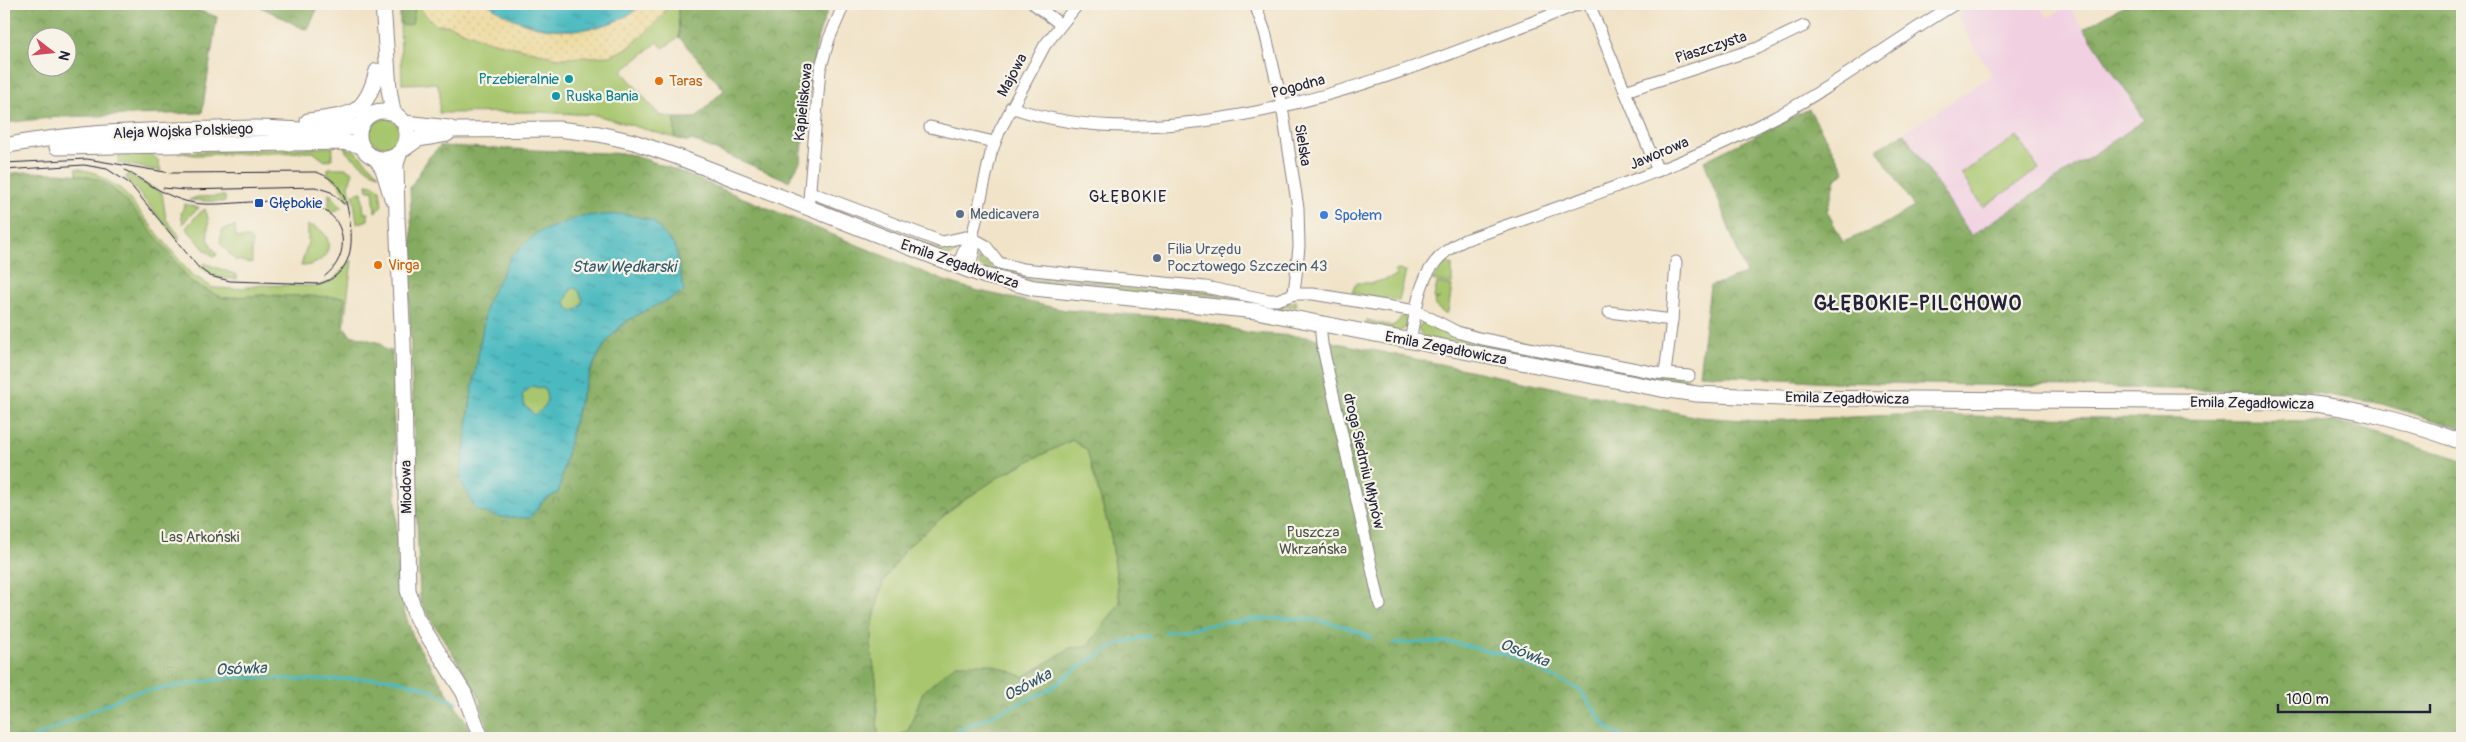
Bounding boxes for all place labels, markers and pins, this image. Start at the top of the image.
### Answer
place label: Przebieralnie [479,70,560,89]
place label: Taras [669,72,703,91]
marker: Przebieralnie [563,73,575,85]
marker: Taras [653,75,665,87]
place label: Ruska Bania [566,87,639,106]
marker: Ruska Bania [550,90,562,102]
place label: Głębokie [269,194,323,213]
marker: Głębokie [253,197,265,209]
place label: Medicavera [970,205,1039,224]
place label: Społem [1334,206,1382,225]
marker: Medicavera [954,208,966,220]
marker: Społem [1318,209,1330,221]
place label: Filia Urzędu Pocztowego Szczecin 43 [1167,240,1327,276]
marker: Filia Urzędu Pocztowego Szczecin 43 [1151,252,1163,264]
place label: Virga [388,256,420,275]
marker: Virga [372,259,384,271]

